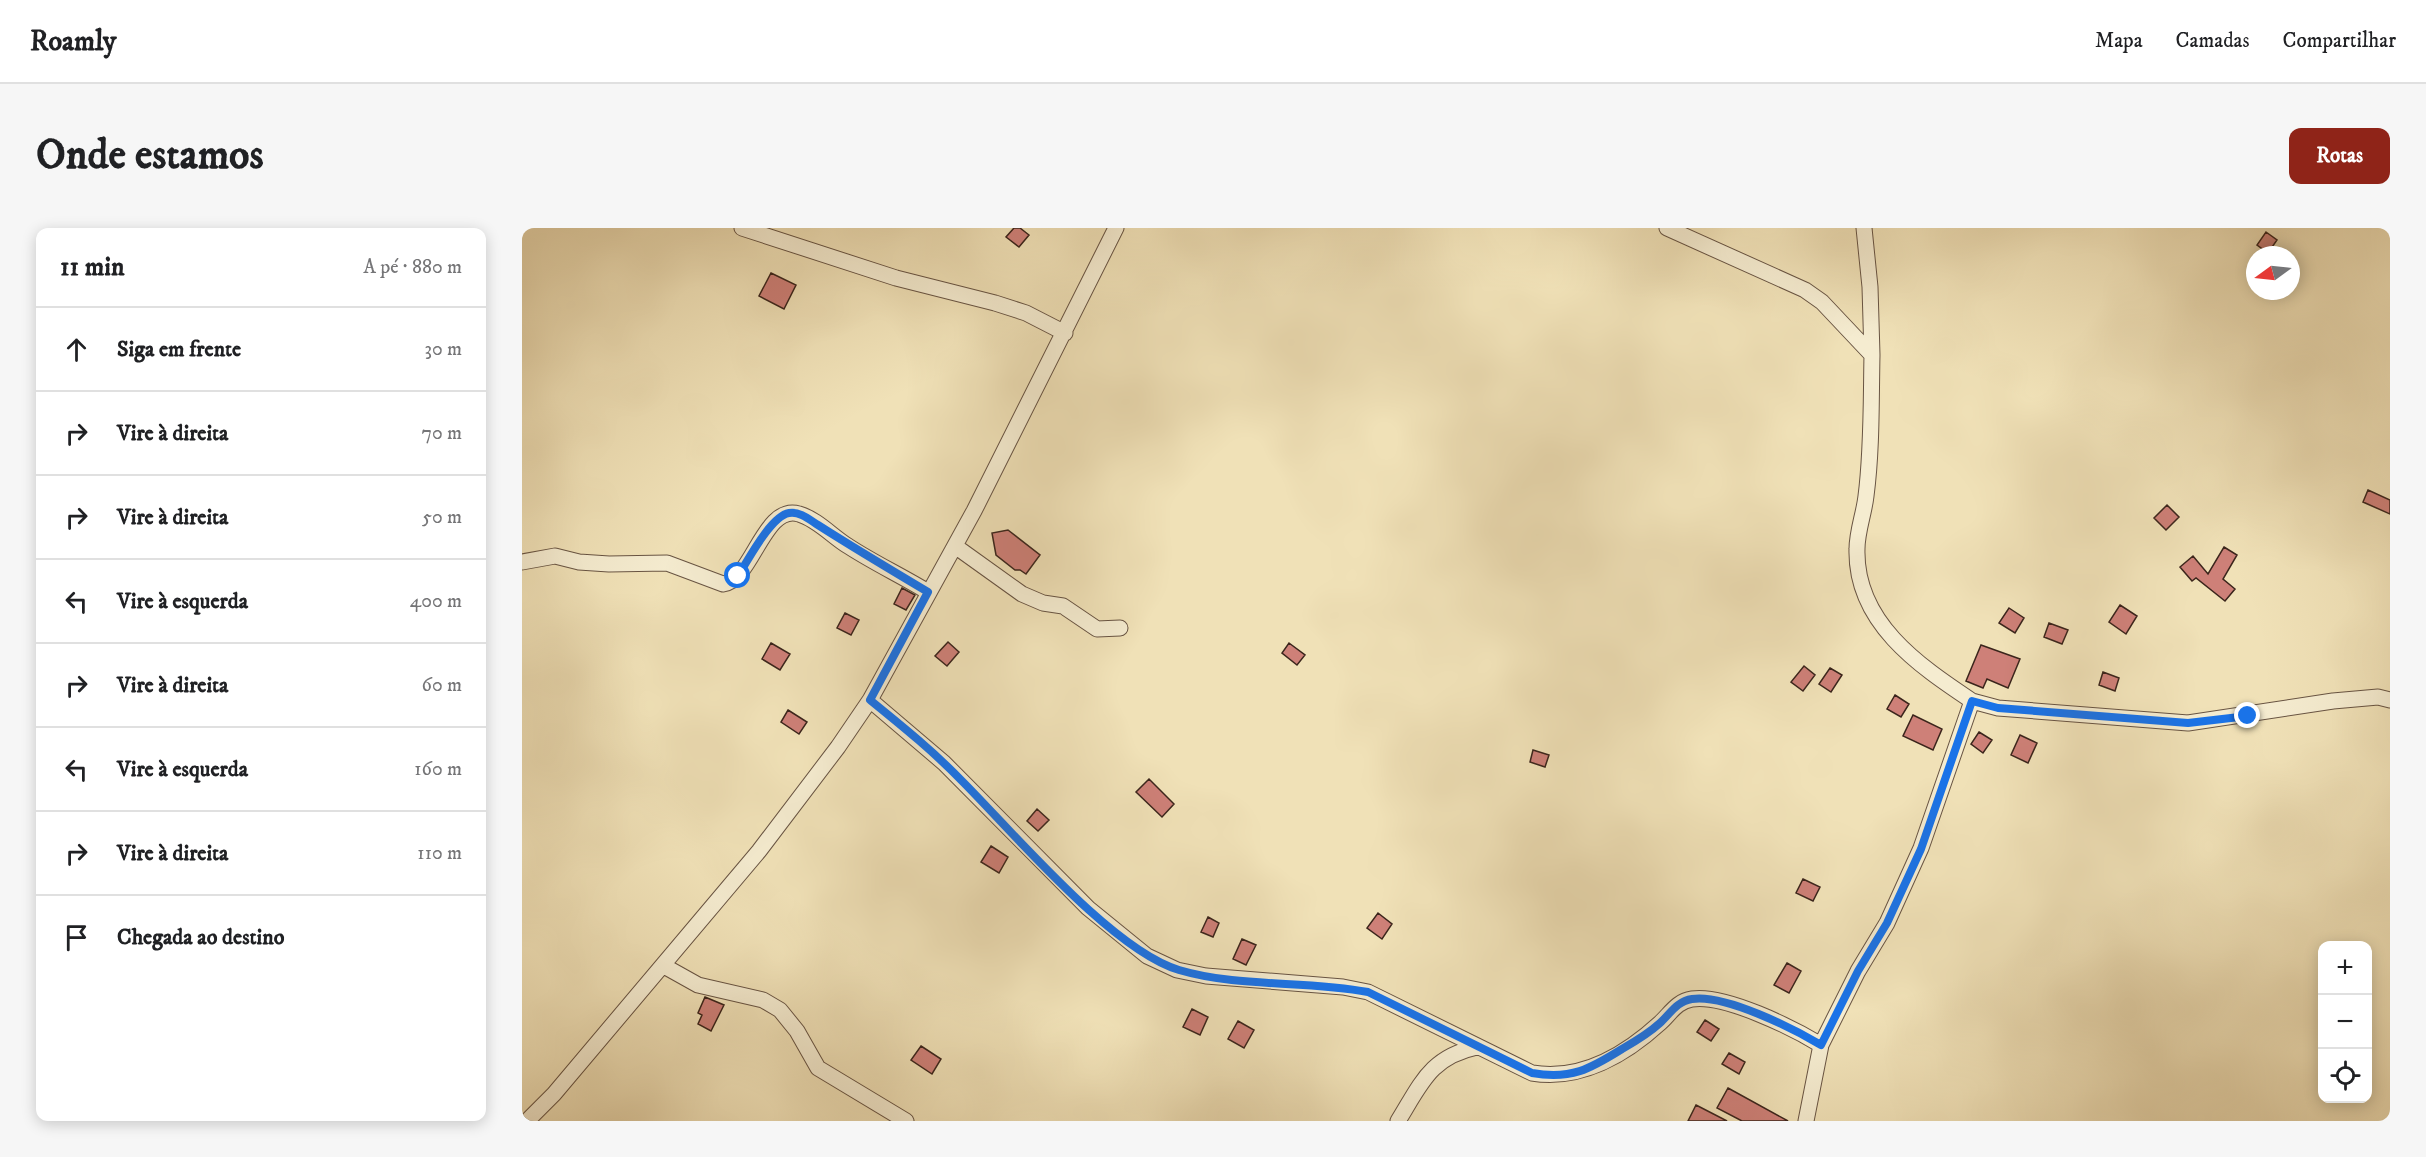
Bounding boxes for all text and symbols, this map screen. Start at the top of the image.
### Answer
text: Roamly [30,24,116,59]
text: Mapa [2095,28,2143,54]
text: Camadas [2176,28,2250,54]
text: Compartilhar [2283,28,2396,54]
button: Rotas [2289,128,2390,184]
text: Onde estamos [36,130,264,182]
north arrow [2246,246,2300,300]
text: 11 min [60,251,125,284]
text: A pé · 880 m [363,255,462,280]
icon: ahead [60,333,93,366]
text: Siga em frente [117,336,241,363]
text: 30 m [424,337,462,362]
icon: right [60,417,93,450]
text: Vire à direita [117,420,228,447]
text: 70 m [421,421,462,446]
icon: right [60,501,93,534]
text: Vire à direita [117,504,228,531]
text: 50 m [422,505,462,530]
route start [724,562,750,588]
icon: left [60,585,93,618]
text: Vire à esquerda [117,588,248,615]
text: 400 m [410,589,462,614]
icon: right [60,669,93,702]
text: Vire à direita [117,672,228,699]
text: 60 m [422,673,462,698]
route end [2234,702,2260,728]
icon: left [60,753,93,786]
text: Vire à esquerda [117,756,248,783]
text: 160 m [414,757,462,782]
icon: right [60,837,93,870]
text: Vire à direita [117,840,228,867]
text: 110 m [417,841,462,866]
icon: arrive [60,921,93,954]
text: Chegada ao destino [117,924,284,951]
map controls [2318,941,2372,1103]
button: + [2318,941,2372,995]
button: − [2318,995,2372,1049]
button: locate [2318,1049,2372,1103]

